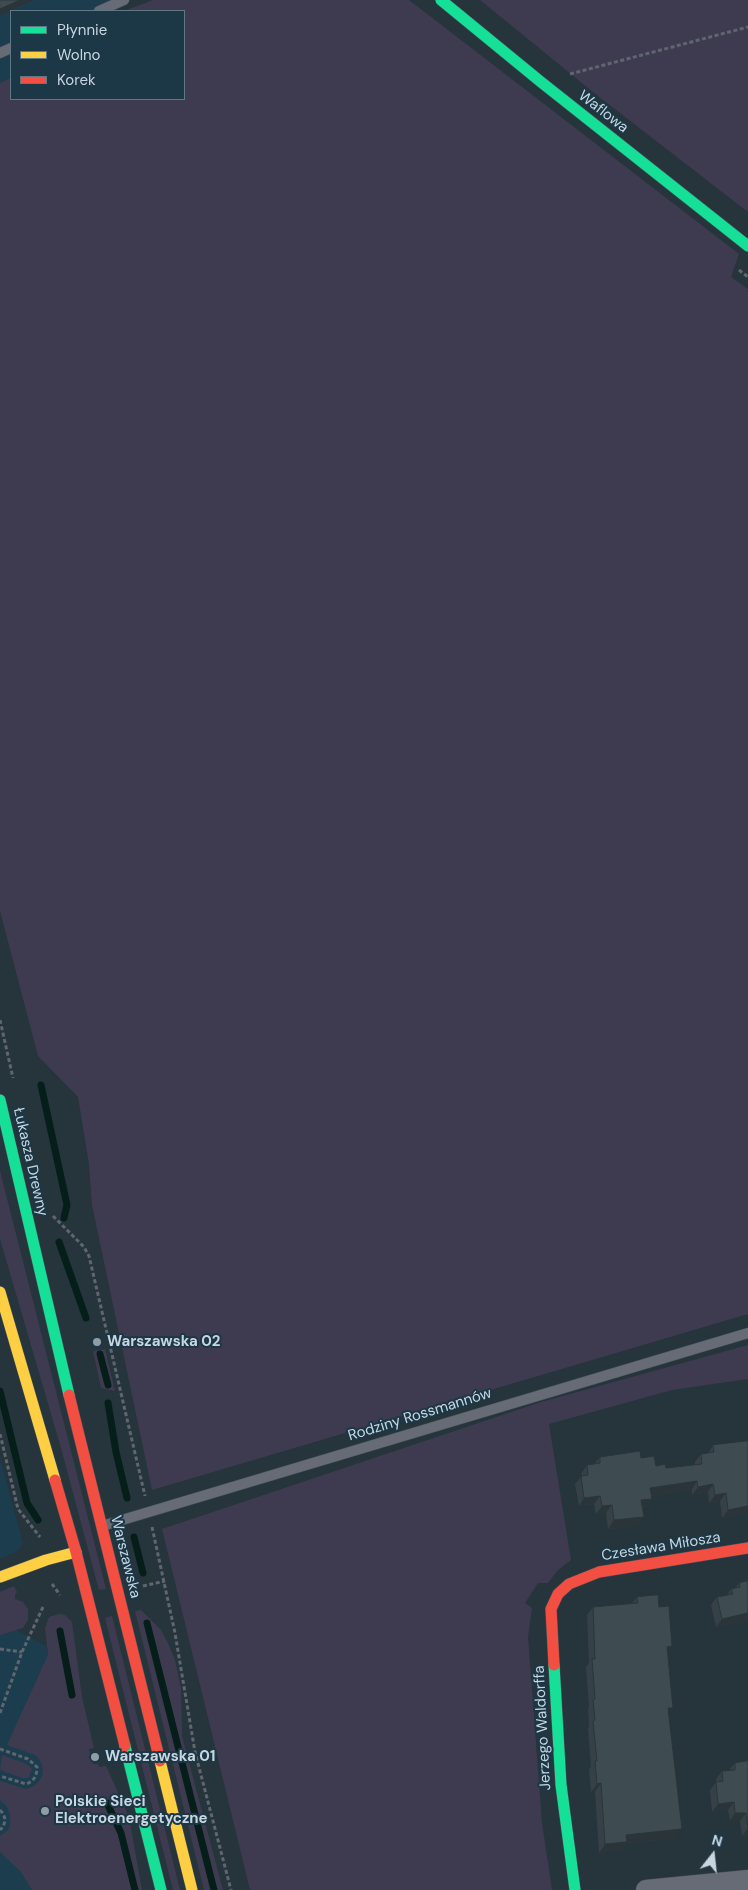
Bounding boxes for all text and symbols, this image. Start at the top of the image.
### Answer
legend [10,10,185,100]
text: Płynnie [57,20,107,40]
text: Wolno [57,45,101,65]
text: Korek [57,70,96,90]
street label: Waflowa [574,87,632,137]
street label: Łukasza Drewny [9,1106,51,1218]
place label: Warszawska 02 [107,1333,220,1351]
marker: Warszawska 02 [91,1336,103,1348]
street label: Rodziny Rossmannów [346,1385,494,1445]
street label: Warszawska [106,1514,144,1600]
street label: Czesława Miłosza [600,1529,722,1565]
street label: Jerzego Waldorffa [531,1665,555,1791]
place label: Warszawska 01 [105,1748,215,1766]
marker: Warszawska 01 [89,1751,101,1763]
place label: Polskie Sieci Elektroenergetyczne [55,1793,208,1828]
marker: Polskie Sieci Elektroenergetyczne [39,1805,51,1817]
north arrow [688,1830,738,1880]
text: N [710,1831,725,1851]

